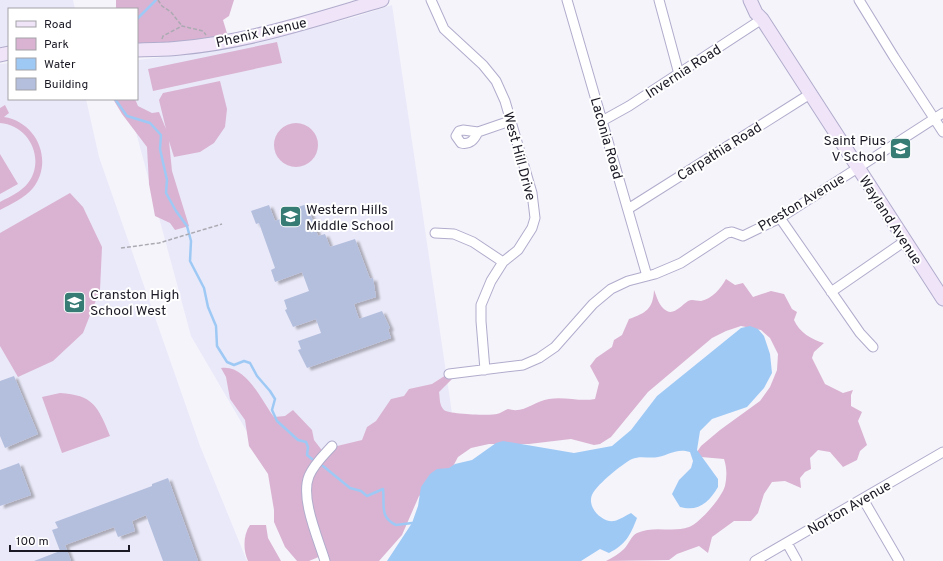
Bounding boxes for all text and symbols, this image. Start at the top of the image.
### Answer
legend [8,8,138,100]
street label: Phenix Avenue [214,15,308,52]
text: Road [44,17,72,33]
text: Park [44,37,69,53]
street label: Invernia Road [643,42,725,103]
text: Water [44,57,76,73]
text: Building [44,77,88,93]
street label: Laconia Road [586,95,625,181]
street label: West Hill Drive [499,110,539,203]
street label: Carpathia Road [674,119,765,185]
place label: Saint Pius V School [824,133,886,166]
school or university icon: Saint Pius V School [888,135,914,161]
street label: Preston Avenue [755,171,848,236]
street label: Wayland Avenue [855,173,925,269]
place label: Western Hills Middle School [306,202,394,235]
school or university icon: Western Hills Middle School [278,204,304,230]
place label: Cranston High School West [90,287,179,320]
school or university icon: Cranston High School West [62,289,88,315]
street label: Norton Avenue [805,478,895,539]
scale bar [10,527,129,553]
text: 100 m [16,534,49,550]

